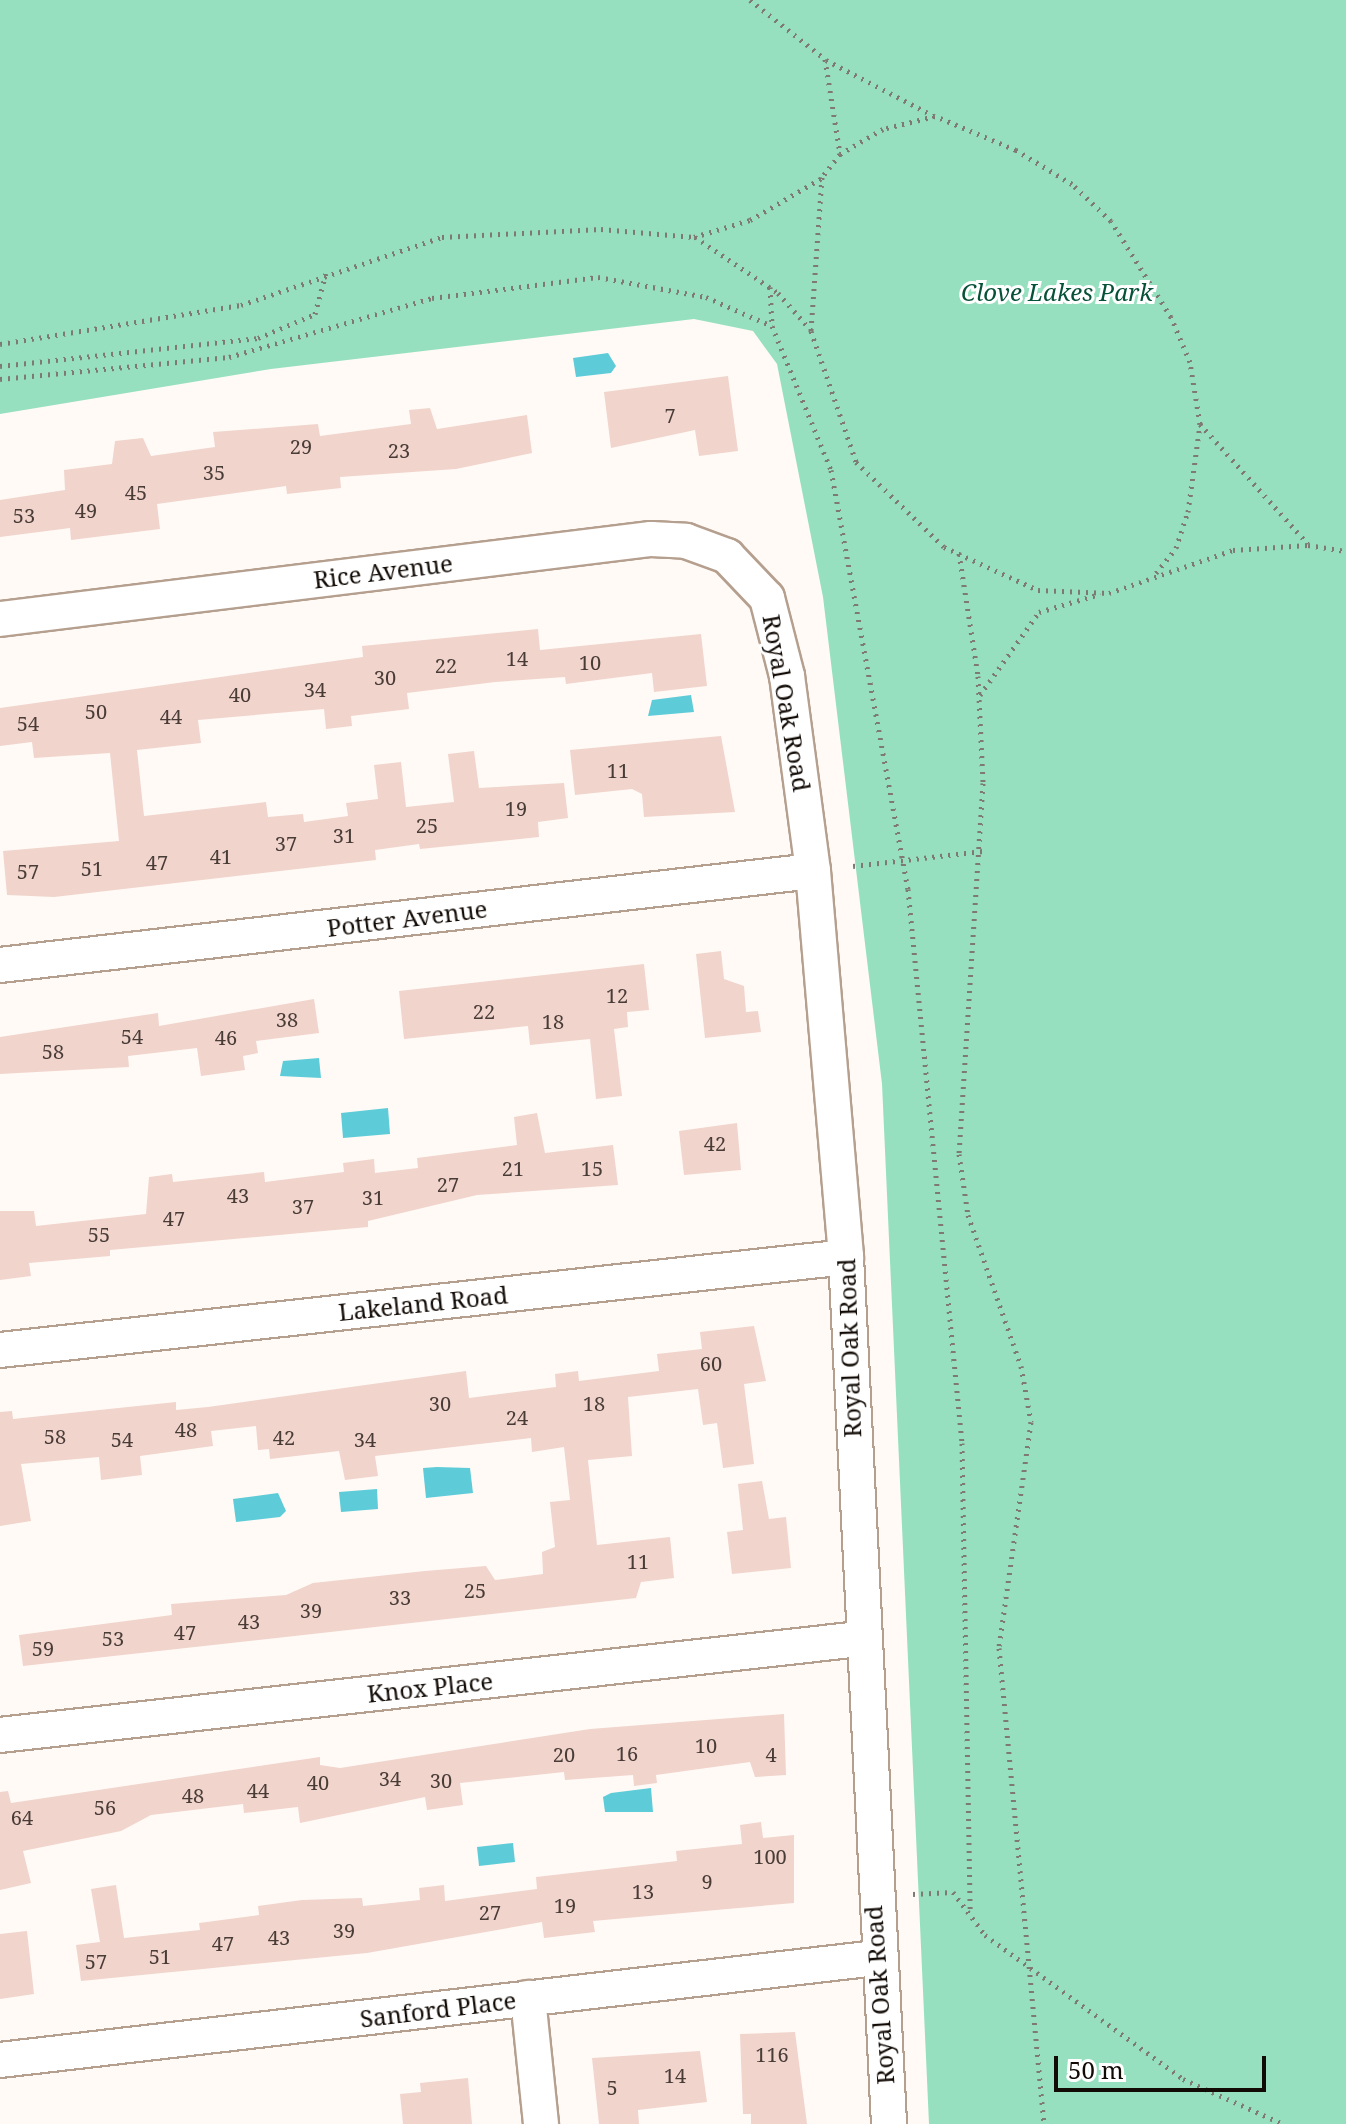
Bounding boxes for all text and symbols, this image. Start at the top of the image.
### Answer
park label: Clove Lakes Park [961,278,1153,306]
house number: 7 [664,403,676,427]
house number: 29 [290,434,312,458]
house number: 23 [388,438,410,462]
house number: 35 [203,460,225,484]
house number: 45 [125,480,147,504]
house number: 49 [75,498,97,522]
house number: 53 [13,503,35,527]
street label: Rice Avenue [312,548,454,594]
street label: Royal Oak Road [757,612,817,794]
house number: 14 [506,646,528,670]
house number: 10 [579,650,601,674]
house number: 22 [435,653,457,677]
house number: 30 [374,665,396,689]
house number: 34 [304,677,326,701]
house number: 40 [229,682,251,706]
house number: 50 [85,699,107,723]
house number: 44 [160,704,182,728]
house number: 54 [17,711,39,735]
house number: 11 [607,758,629,782]
house number: 19 [505,796,527,820]
house number: 25 [416,813,438,837]
house number: 31 [333,823,355,847]
house number: 37 [275,831,297,855]
house number: 41 [210,844,232,868]
house number: 47 [146,850,168,874]
house number: 51 [81,856,103,880]
house number: 57 [17,859,39,883]
street label: Potter Avenue [325,894,489,942]
house number: 12 [606,983,628,1007]
house number: 22 [473,999,495,1023]
house number: 38 [276,1007,298,1031]
house number: 18 [542,1009,564,1033]
house number: 54 [121,1024,143,1048]
house number: 46 [215,1025,237,1049]
house number: 58 [42,1039,64,1063]
house number: 42 [704,1131,726,1155]
house number: 21 [502,1156,524,1180]
house number: 15 [581,1156,603,1180]
house number: 27 [437,1172,459,1196]
house number: 43 [227,1183,249,1207]
house number: 31 [362,1185,384,1209]
house number: 37 [292,1194,314,1218]
house number: 47 [163,1206,185,1230]
house number: 55 [88,1222,110,1246]
street label: Royal Oak Road [831,1258,867,1438]
street label: Lakeland Road [337,1280,509,1326]
house number: 60 [700,1351,722,1375]
house number: 30 [429,1391,451,1415]
house number: 18 [583,1391,605,1415]
house number: 24 [506,1405,528,1429]
house number: 48 [175,1417,197,1441]
house number: 58 [44,1424,66,1448]
house number: 42 [273,1425,295,1449]
house number: 54 [111,1427,133,1451]
house number: 34 [354,1427,376,1451]
house number: 11 [627,1549,649,1573]
house number: 25 [464,1578,486,1602]
house number: 33 [389,1585,411,1609]
house number: 39 [300,1598,322,1622]
house number: 43 [238,1609,260,1633]
house number: 47 [174,1620,196,1644]
house number: 53 [102,1626,124,1650]
house number: 59 [32,1636,54,1660]
street label: Knox Place [366,1666,494,1708]
house number: 10 [695,1733,717,1757]
house number: 16 [616,1741,638,1765]
house number: 20 [553,1742,575,1766]
house number: 4 [765,1742,777,1766]
house number: 34 [379,1766,401,1790]
house number: 30 [430,1768,452,1792]
house number: 40 [307,1770,329,1794]
house number: 44 [247,1778,269,1802]
house number: 48 [182,1783,204,1807]
house number: 56 [94,1795,116,1819]
house number: 64 [11,1805,33,1829]
house number: 100 [753,1844,787,1868]
house number: 9 [701,1869,713,1893]
house number: 13 [632,1879,654,1903]
house number: 19 [554,1893,576,1917]
house number: 27 [479,1900,501,1924]
street label: Royal Oak Road [858,1905,900,2085]
house number: 39 [333,1918,355,1942]
house number: 43 [268,1925,290,1949]
house number: 47 [212,1931,234,1955]
house number: 51 [149,1944,171,1968]
house number: 57 [85,1949,107,1973]
street label: Sanford Place [358,1985,518,2033]
scale bar [1058,2040,1270,2090]
house number: 116 [755,2042,789,2066]
text: 50 m [1068,2053,1124,2086]
house number: 14 [664,2063,686,2087]
house number: 5 [606,2075,618,2099]

